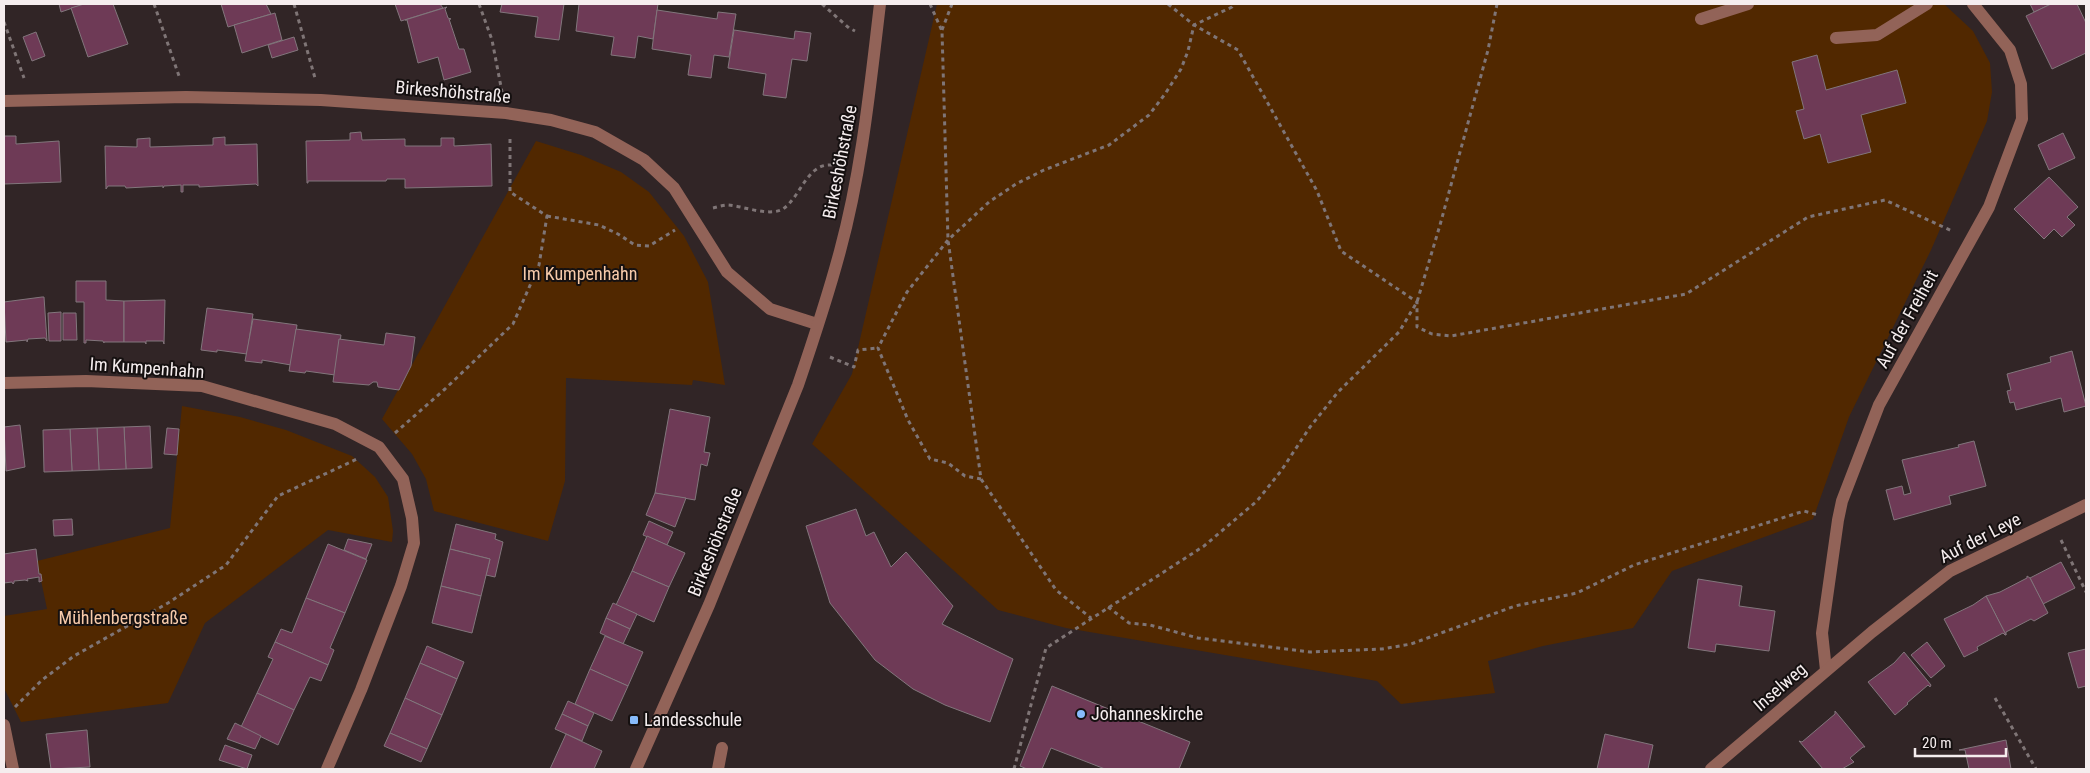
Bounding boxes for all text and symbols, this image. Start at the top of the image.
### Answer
street label: Birkeshöhstraße [395,76,512,107]
street label: Birkeshöhstraße [818,103,861,221]
park label: Im Kumpenhahn [523,263,637,284]
street label: Auf der Freiheit [1871,266,1942,371]
street label: Im Kumpenhahn [89,353,205,382]
street label: Birkeshöhstraße [683,484,746,599]
street label: Auf der Leye [1936,508,2024,567]
park label: Mühlenbergstraße [59,607,187,628]
street label: Inselweg [1749,658,1810,715]
place label: Johanneskirche [1091,703,1203,724]
marker: Johanneskirche [1075,708,1087,720]
place label: Landesschule [644,709,742,730]
marker: Landesschule [628,714,640,726]
scale bar [1915,726,2006,758]
text: 20 m [1922,734,1952,752]

